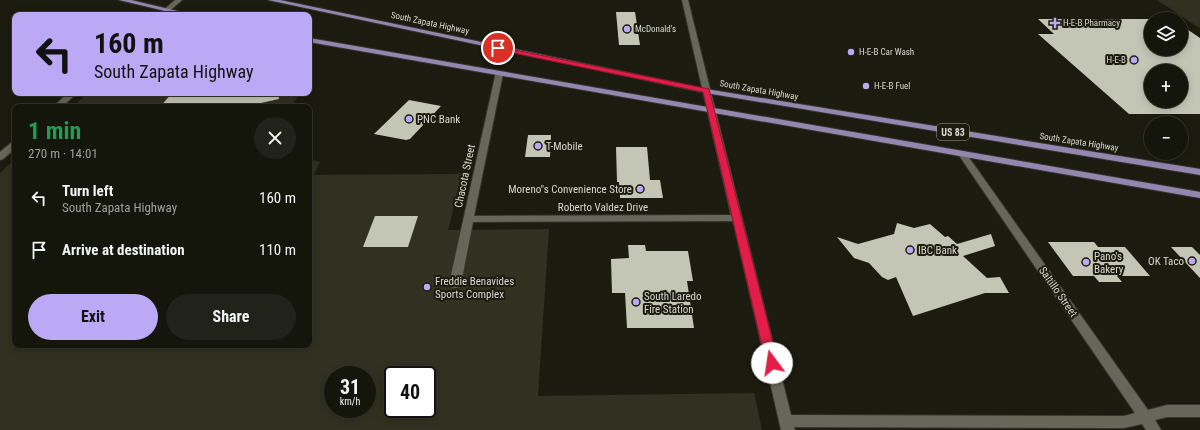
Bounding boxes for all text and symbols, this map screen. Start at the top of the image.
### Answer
street label: South Zapata Highway [390,10,470,36]
map controls [1144,12,1188,160]
button: layers [1144,12,1188,56]
marker: H-E-B Pharmacy [1050,18,1060,28]
place label: H-E-B Pharmacy [1063,18,1120,28]
marker: McDonald's [622,24,632,34]
place label: McDonald's [635,24,676,34]
text: 160 m [94,27,164,60]
icon: left [28,28,80,80]
pin [481,31,515,65]
icon: arrive [487,37,509,59]
marker: H-E-B Car Wash [846,47,856,57]
place label: H-E-B Car Wash [859,47,914,57]
place label: H-E-B [1107,55,1126,65]
marker: H-E-B [1129,55,1139,65]
text: South Zapata Highway [94,61,253,82]
button: + [1144,64,1188,108]
street label: South Zapata Highway [719,78,799,102]
marker: H-E-B Fuel [861,81,871,91]
place label: H-E-B Fuel [874,81,910,91]
place label: PNC Bank [417,113,460,126]
marker: PNC Bank [404,114,414,124]
button: − [1144,116,1188,160]
text: 1 min [28,117,81,145]
button: close [254,117,296,159]
road number: US 83 [937,124,969,140]
street label: South Zapata Highway [1039,131,1119,153]
place label: T-Mobile [546,140,583,153]
marker: T-Mobile [533,141,543,151]
street label: Chacota Street [452,143,478,209]
text: 270 m · 14:01 [28,146,98,161]
text: Turn left [62,182,113,200]
place label: Moreno"s Convenience Store [508,183,632,196]
marker: Moreno"s Convenience Store [635,184,645,194]
icon: left [28,187,50,209]
text: 160 m [259,189,296,207]
text: South Zapata Highway [62,200,177,215]
street label: Roberto Valdez Drive [558,201,648,214]
icon: arrive [28,239,50,261]
text: Arrive at destination [62,241,185,259]
text: 110 m [259,241,296,259]
place label: IBC Bank [918,244,957,257]
marker: IBC Bank [905,245,915,255]
place label: Pano's Bakery [1094,250,1124,276]
place label: OK Taco [1148,255,1184,268]
marker: OK Taco [1187,256,1197,266]
marker: Pano's Bakery [1081,257,1091,267]
street label: Saltillo Street [1036,264,1080,320]
place label: Freddie Benavides Sports Complex [435,275,514,301]
marker: Freddie Benavides Sports Complex [422,282,432,292]
place label: South Laredo Fire Station [644,290,702,316]
button: Exit [28,294,158,340]
button: Share [166,294,296,340]
marker: South Laredo Fire Station [631,297,641,307]
position arrow [751,342,793,384]
speed limit sign: 40 [384,366,436,418]
text: 31 [340,375,360,399]
text: km/h [340,396,360,407]

